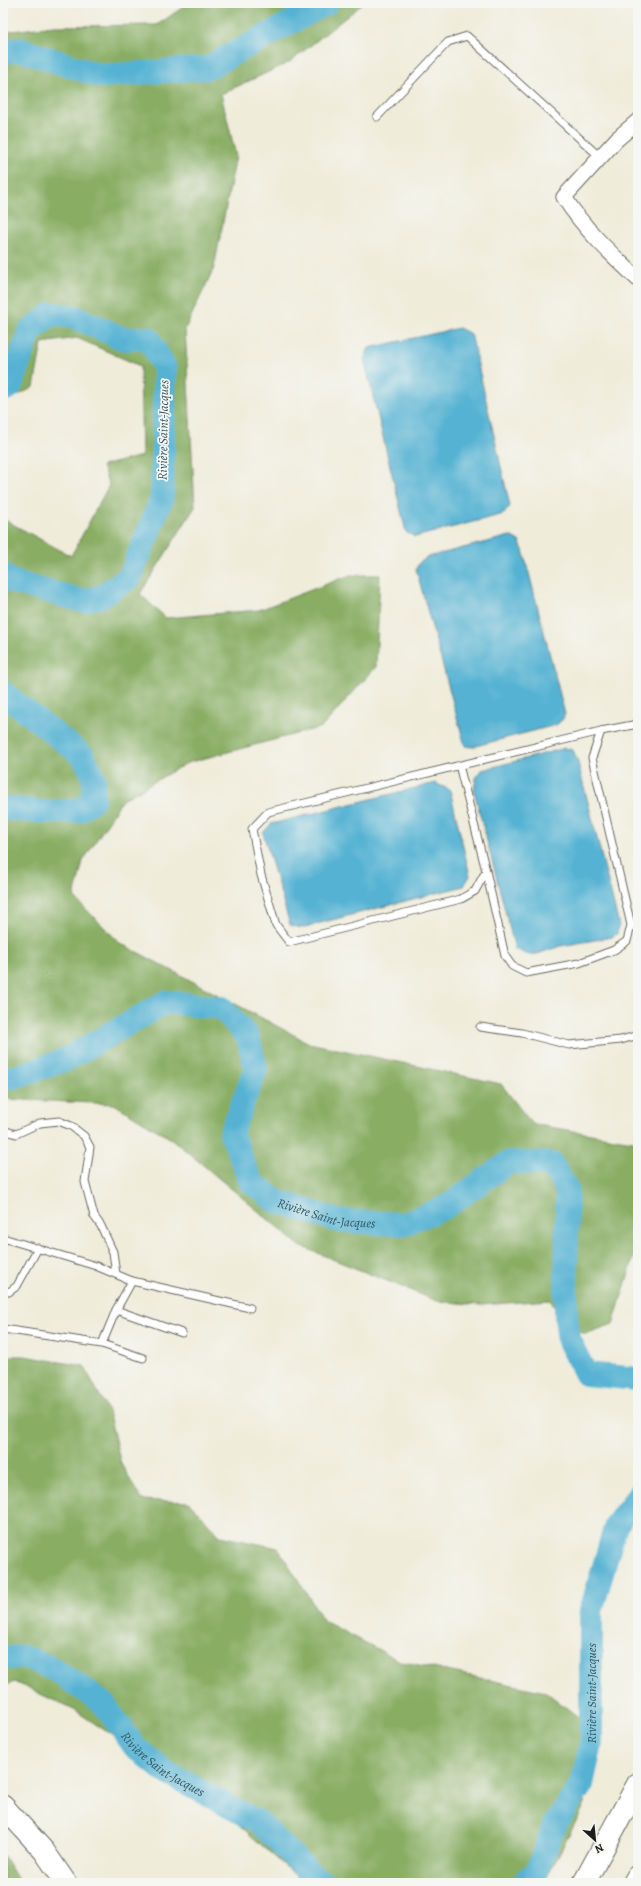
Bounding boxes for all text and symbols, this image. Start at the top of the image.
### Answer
water label: Rivière Saint-Jacques [154,379,172,480]
water label: Rivière Saint-Jacques [275,1194,376,1231]
water label: Rivière Saint-Jacques [583,1642,600,1743]
water label: Rivière Saint-Jacques [118,1728,208,1800]
north arrow [575,1820,615,1860]
text: N [592,1840,606,1857]

